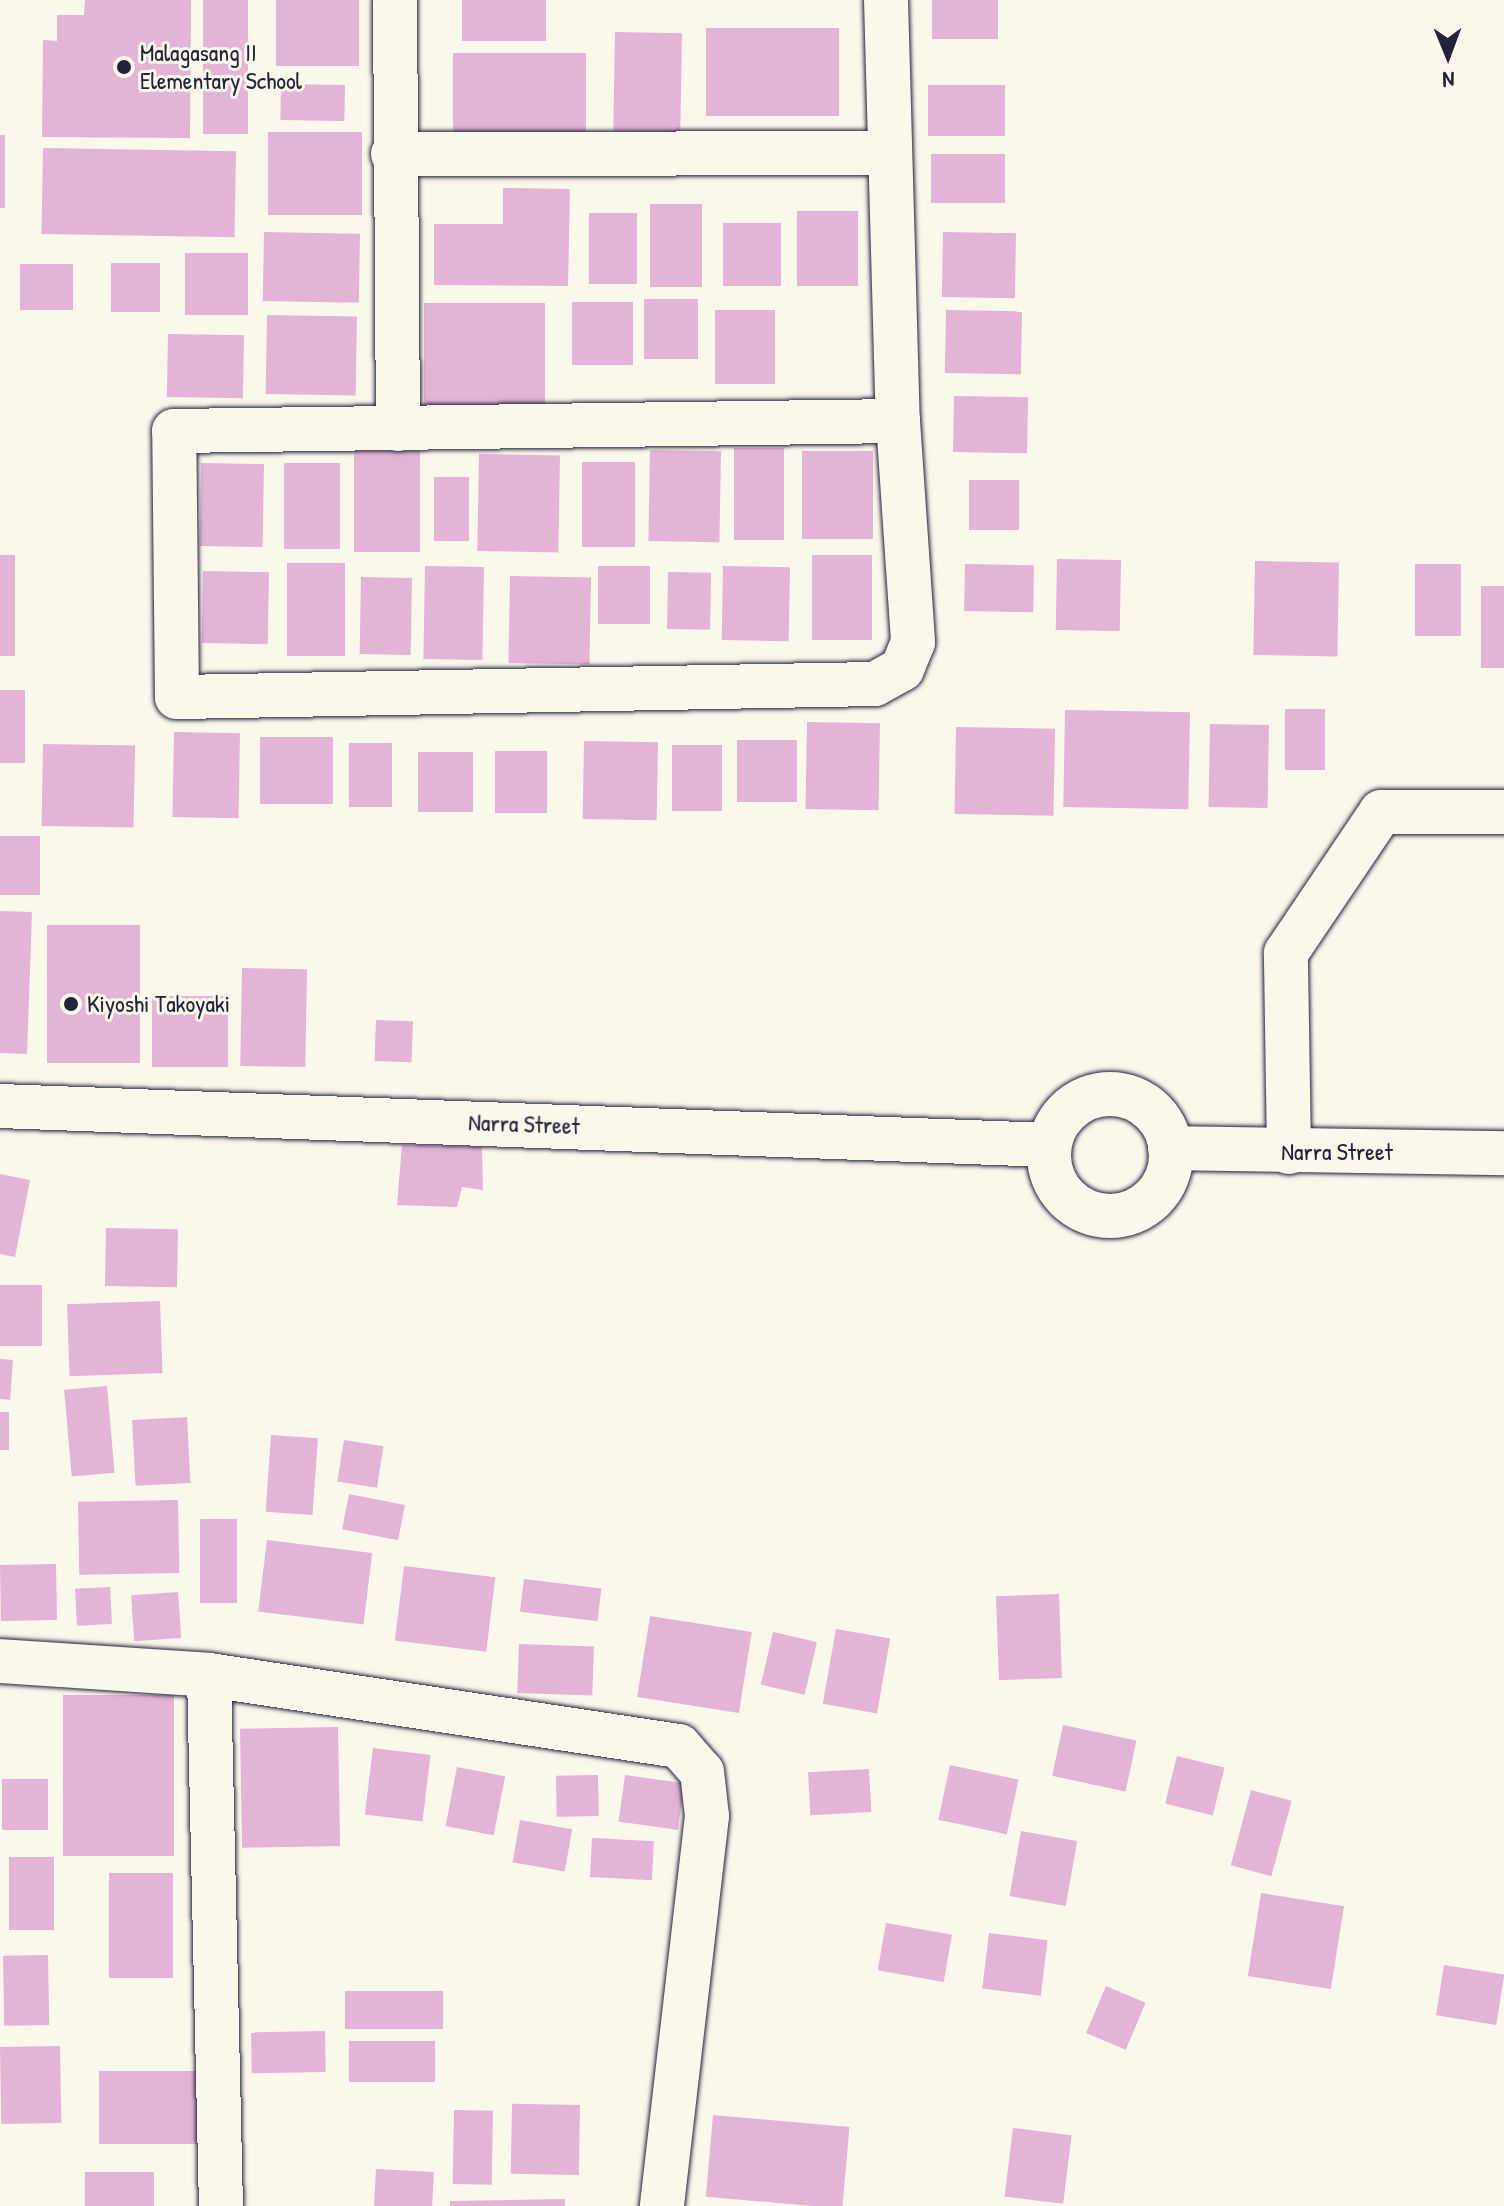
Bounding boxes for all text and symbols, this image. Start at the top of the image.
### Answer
north arrow [1408,16,1488,96]
place label: Malagasang II Elementary School [140,39,302,95]
marker: Malagasang II Elementary School [115,58,133,76]
text: N [1442,65,1455,95]
place label: Kiyoshi Takoyaki [87,990,230,1018]
marker: Kiyoshi Takoyaki [62,995,80,1013]
street label: Narra Street [468,1108,580,1140]
street label: Narra Street [1281,1138,1393,1166]

